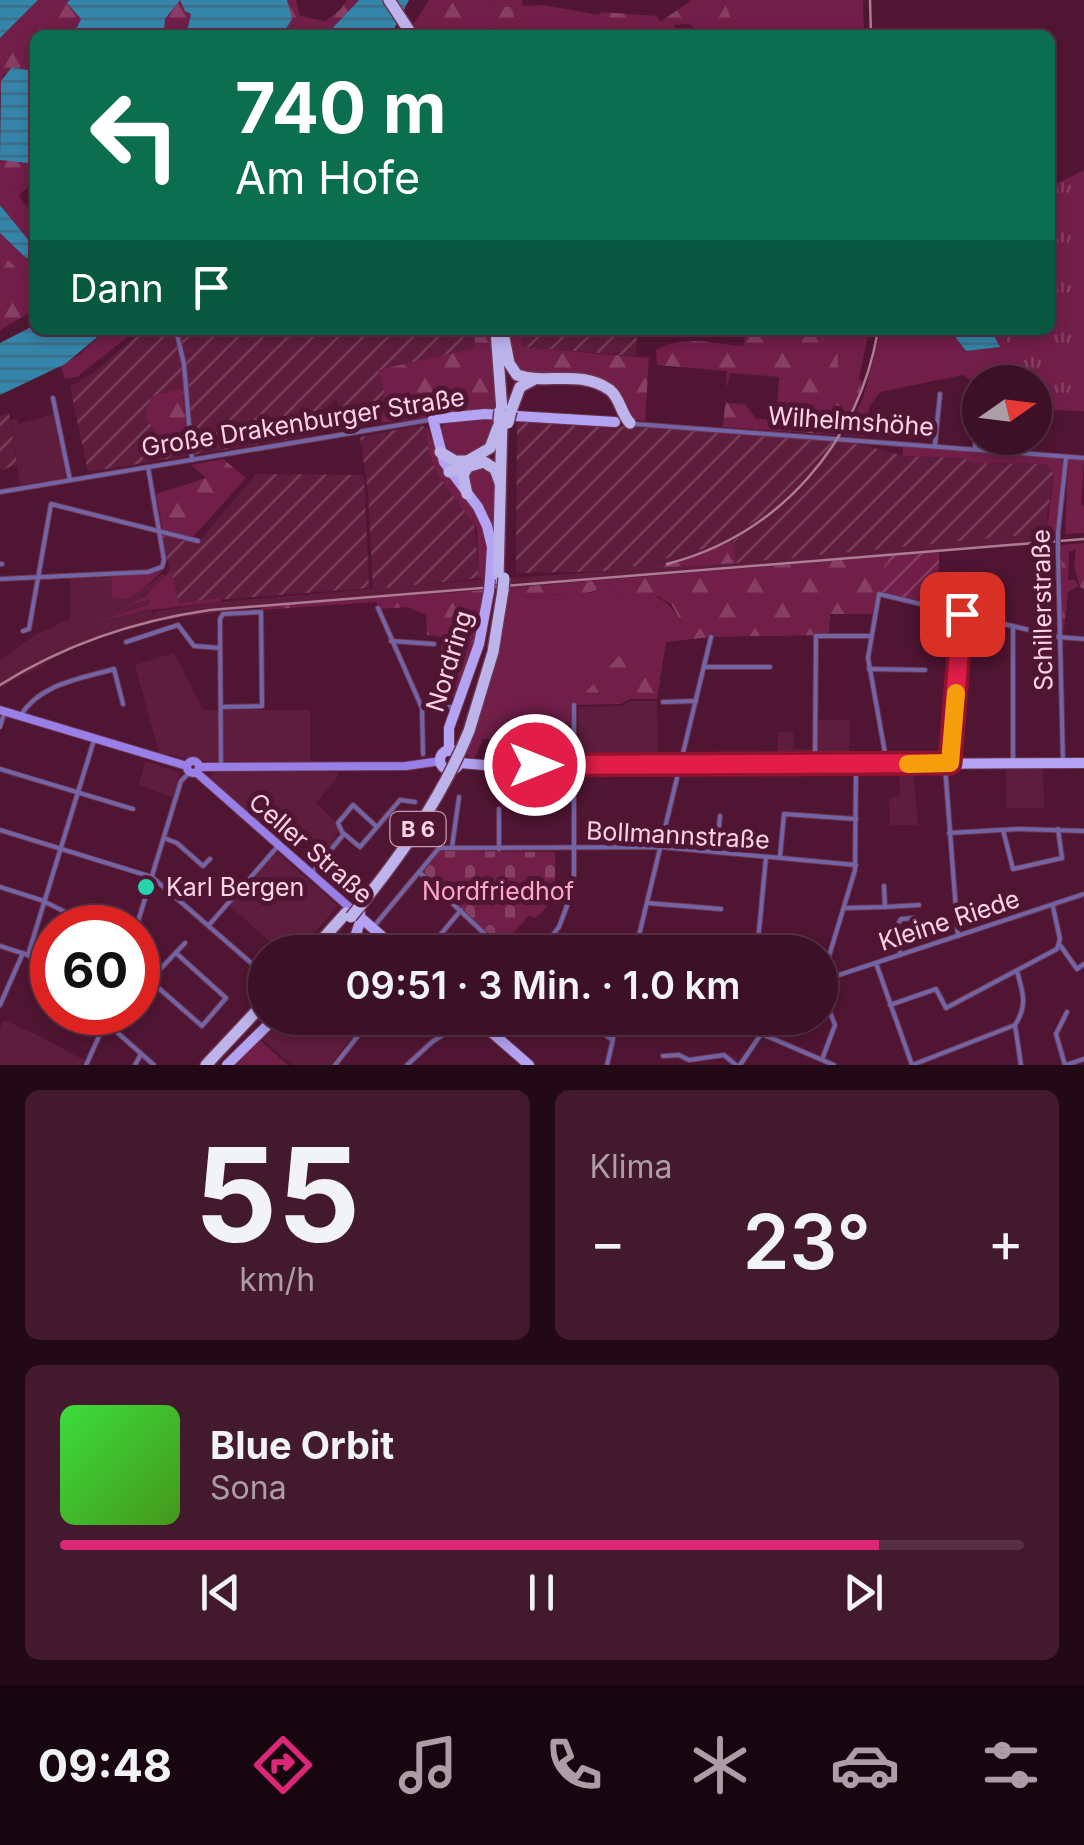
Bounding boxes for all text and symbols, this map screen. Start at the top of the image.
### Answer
text: 740 m [235,65,447,150]
icon: left [70,70,200,200]
text: Am Hofe [235,150,420,205]
icon: arrive [184,260,239,315]
text: Dann [70,265,164,311]
north arrow [962,365,1052,455]
map controls [962,365,1052,455]
street label: Große Drakenburger Straße [139,382,467,462]
street label: Wilhelmshöhe [767,400,935,442]
street label: Schillerstraße [1026,529,1058,691]
pin [920,572,1005,657]
icon: arrive [935,587,990,642]
street label: Nordring [419,607,479,715]
position arrow [483,713,587,817]
street label: Celler Straße [243,786,379,910]
road number: B 6 [390,812,446,846]
street label: Bollmannstraße [585,815,771,855]
place label: Karl Bergen [166,872,304,902]
marker: Karl Bergen [135,876,157,898]
park label: Nordfriedhof [422,876,574,906]
street label: Kleine Riede [875,883,1023,957]
speed limit sign: 60 [30,905,160,1035]
text: 09:51 · 3 Min. · 1.0 km [346,962,740,1008]
text: 55 [194,1116,360,1273]
text: Klima [590,1147,673,1186]
text: 23° [743,1196,871,1287]
text: − [590,1209,626,1275]
text: + [988,1209,1024,1275]
text: km/h [239,1260,315,1299]
text: Blue Orbit [210,1422,394,1468]
text: Sona [210,1468,287,1507]
icon: previous [193,1565,248,1620]
icon: pause [514,1565,569,1620]
icon: next [836,1565,891,1620]
icon: directions [248,1730,318,1800]
icon: music [393,1730,463,1800]
icon: phone [539,1730,609,1800]
icon: climate [685,1730,755,1800]
icon: car [830,1730,900,1800]
icon: filters [976,1730,1046,1800]
text: 09:48 [38,1738,172,1793]

